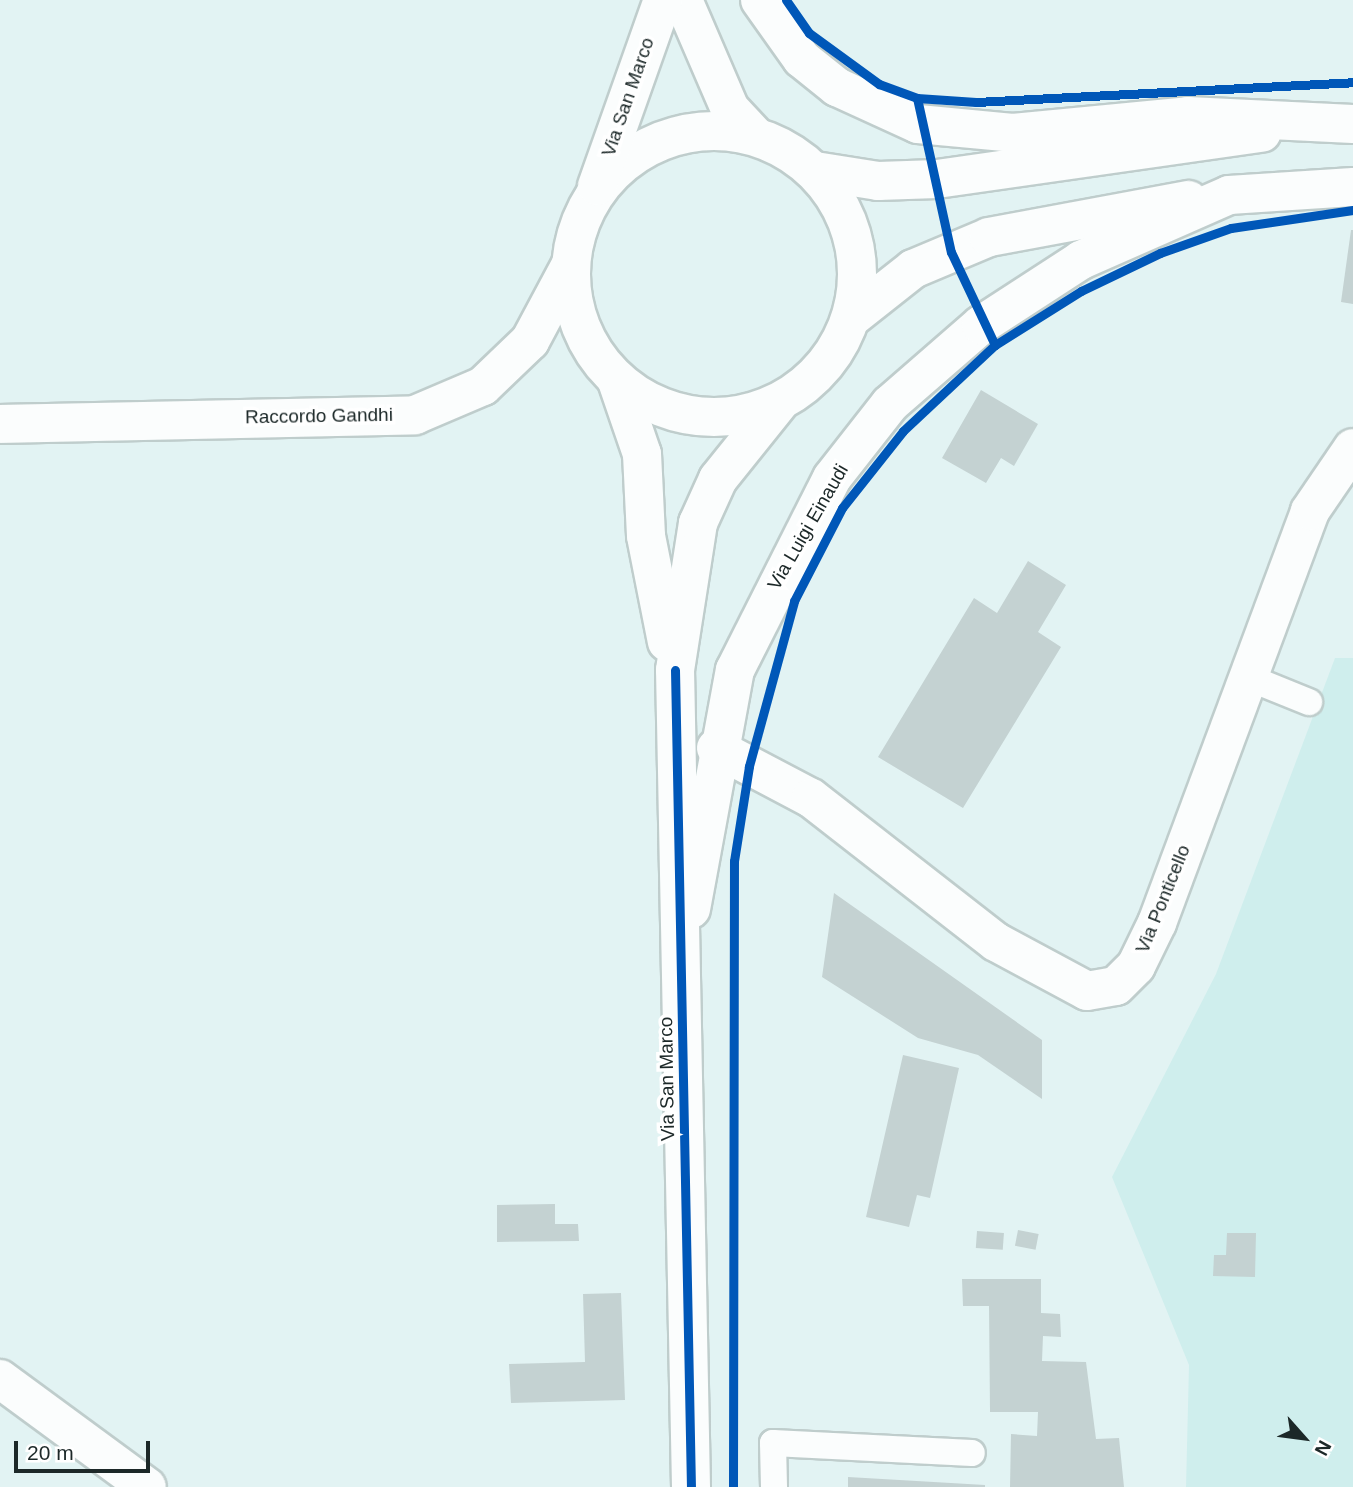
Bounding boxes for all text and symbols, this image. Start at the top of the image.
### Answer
street label: Via San Marco [597,35,659,159]
street label: Raccordo Gandhi [245,403,393,429]
street label: Via Luigi Einaudi [763,460,853,594]
street label: Via Ponticello [1131,842,1195,956]
street label: Via San Marco [655,1017,679,1141]
north arrow [1269,1403,1339,1473]
scale bar [18,1428,154,1472]
text: N [1310,1437,1335,1459]
text: 20 m [27,1441,74,1464]

